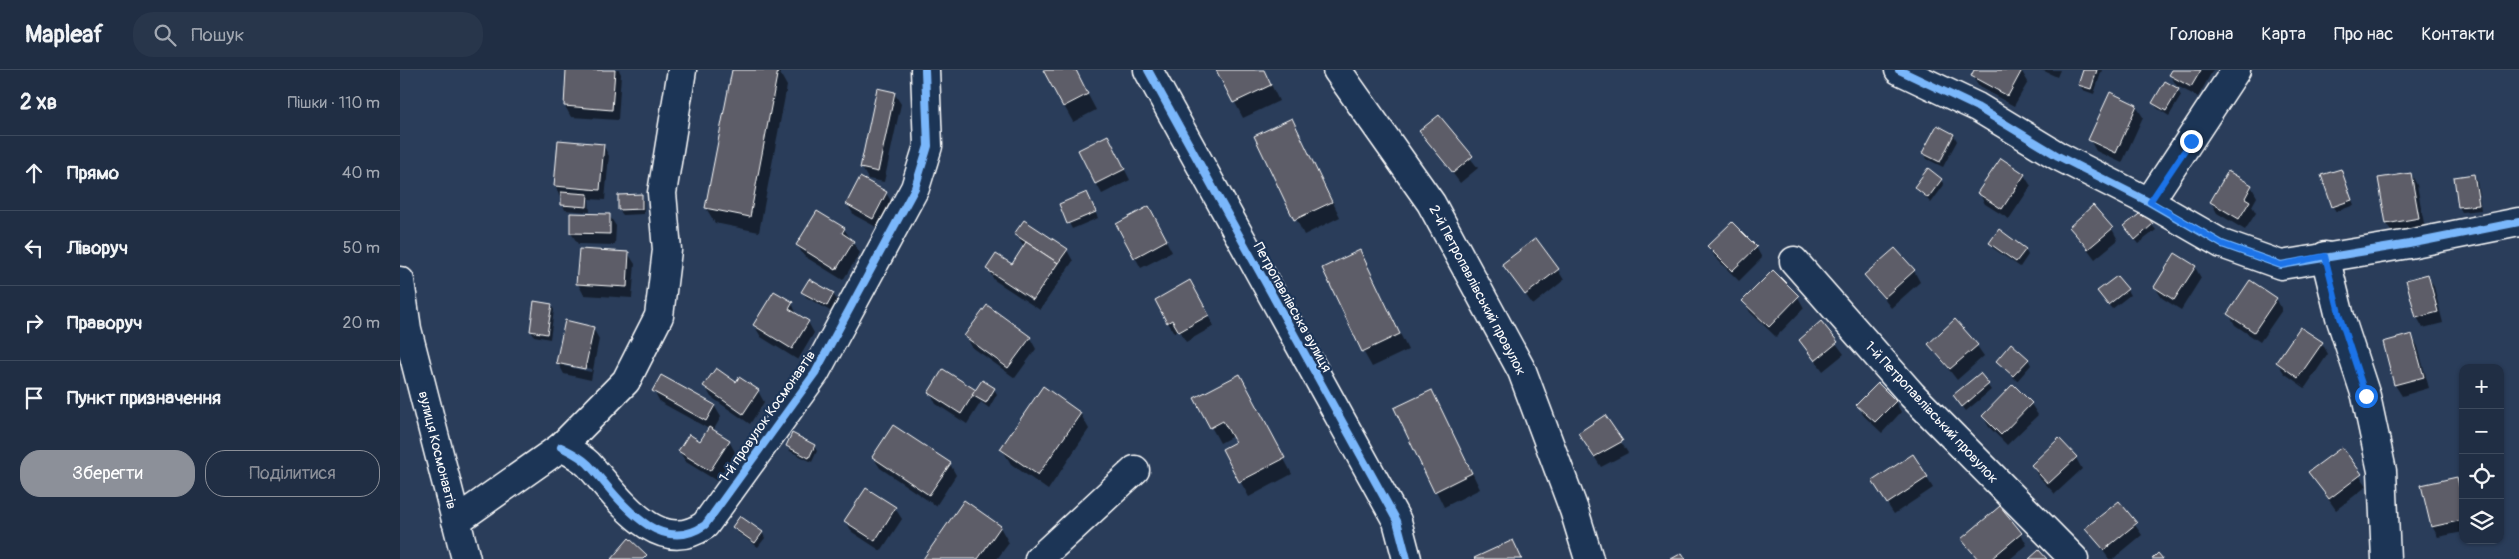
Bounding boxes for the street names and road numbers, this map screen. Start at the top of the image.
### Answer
street label: 2-й Петропавлівський провулок [1425,202,1530,378]
street label: Петропавлівська вулиця [1250,239,1335,375]
street label: 1-й Петропавлівський провулок [1861,338,2002,487]
street label: 1-й провулок Космонавтів [716,347,819,485]
street label: вулиця Космонавтів [415,389,460,511]

